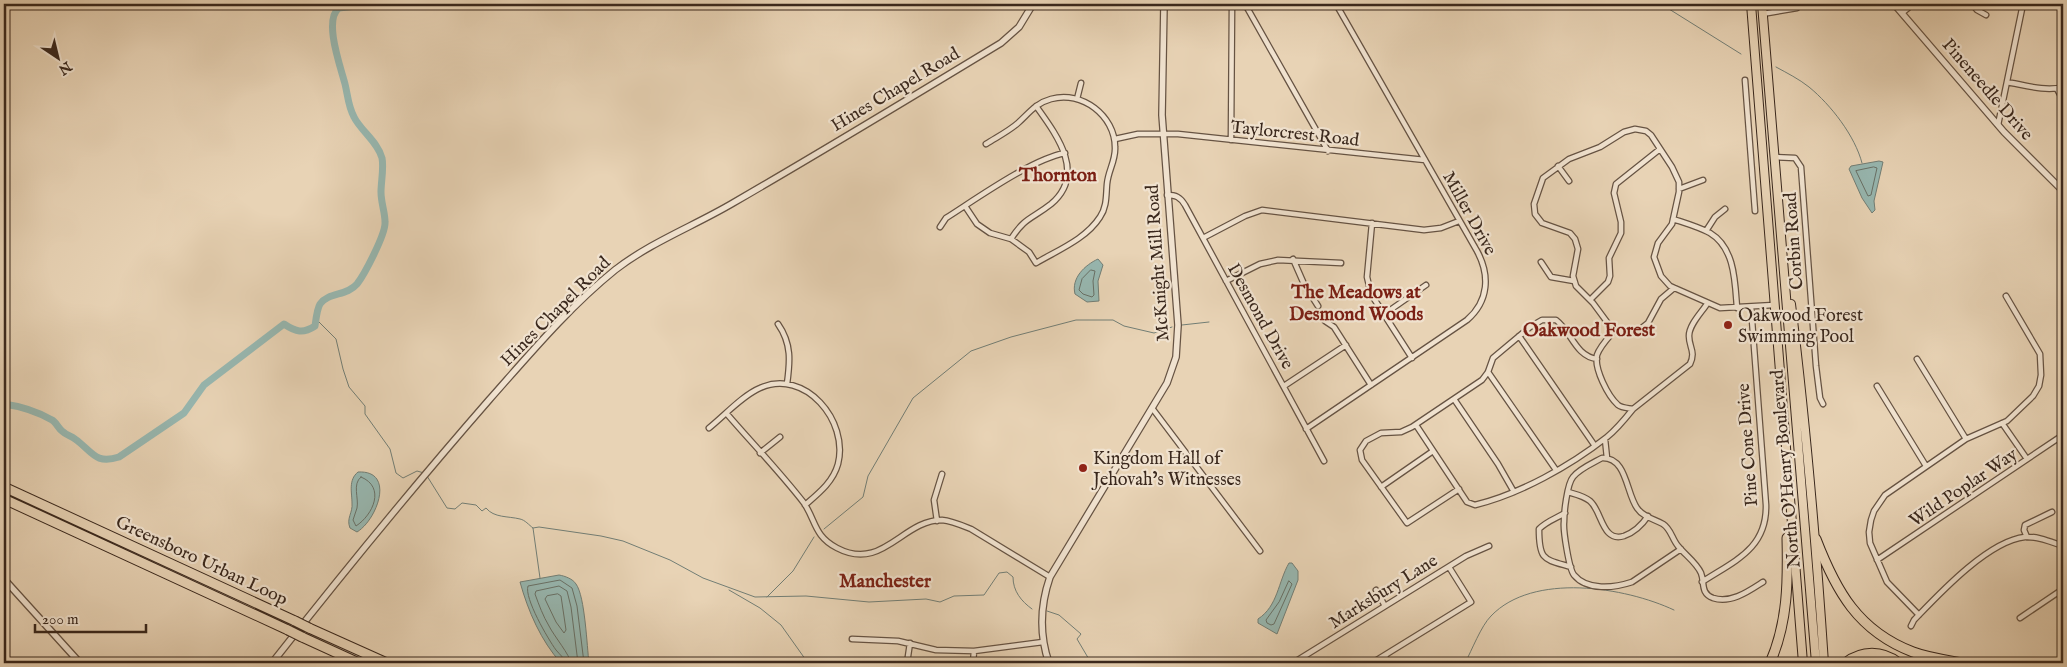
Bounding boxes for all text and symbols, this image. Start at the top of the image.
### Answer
north arrow [32,32,82,82]
street label: Pineneedle Drive [1936,34,2037,146]
street label: Hines Chapel Road [827,43,965,138]
text: N [55,56,76,79]
street label: Taylorcrest Road [1230,116,1361,153]
district label: Thornton [1018,164,1097,188]
street label: Miller Drive [1436,168,1501,260]
street label: McKnight Mill Road [1142,183,1175,342]
street label: Corbin Road [1780,191,1809,290]
street label: Hines Chapel Road [496,252,616,372]
street label: Desmond Drive [1221,260,1298,374]
district label: The Meadows at Desmond Woods [1289,281,1423,327]
place label: Oakwood Forest Swimming Pool [1738,305,1863,349]
district label: Oakwood Forest [1523,319,1656,343]
marker: Oakwood Forest Swimming Pool [1722,319,1734,331]
street label: North O'Henry Boulevard [1766,368,1807,569]
street label: Pine Cone Drive [1733,383,1764,507]
street label: Wild Poplar Way [1905,444,2022,533]
place label: Kingdom Hall of Jehovah’s Witnesses [1091,448,1241,492]
marker: Kingdom Hall of Jehovah’s Witnesses [1077,462,1089,474]
street label: Greensboro Urban Loop [112,511,291,611]
street label: Marksbury Lane [1325,550,1442,635]
district label: Manchester [839,570,932,594]
scale bar [35,602,146,634]
text: 200 m [42,610,79,629]

